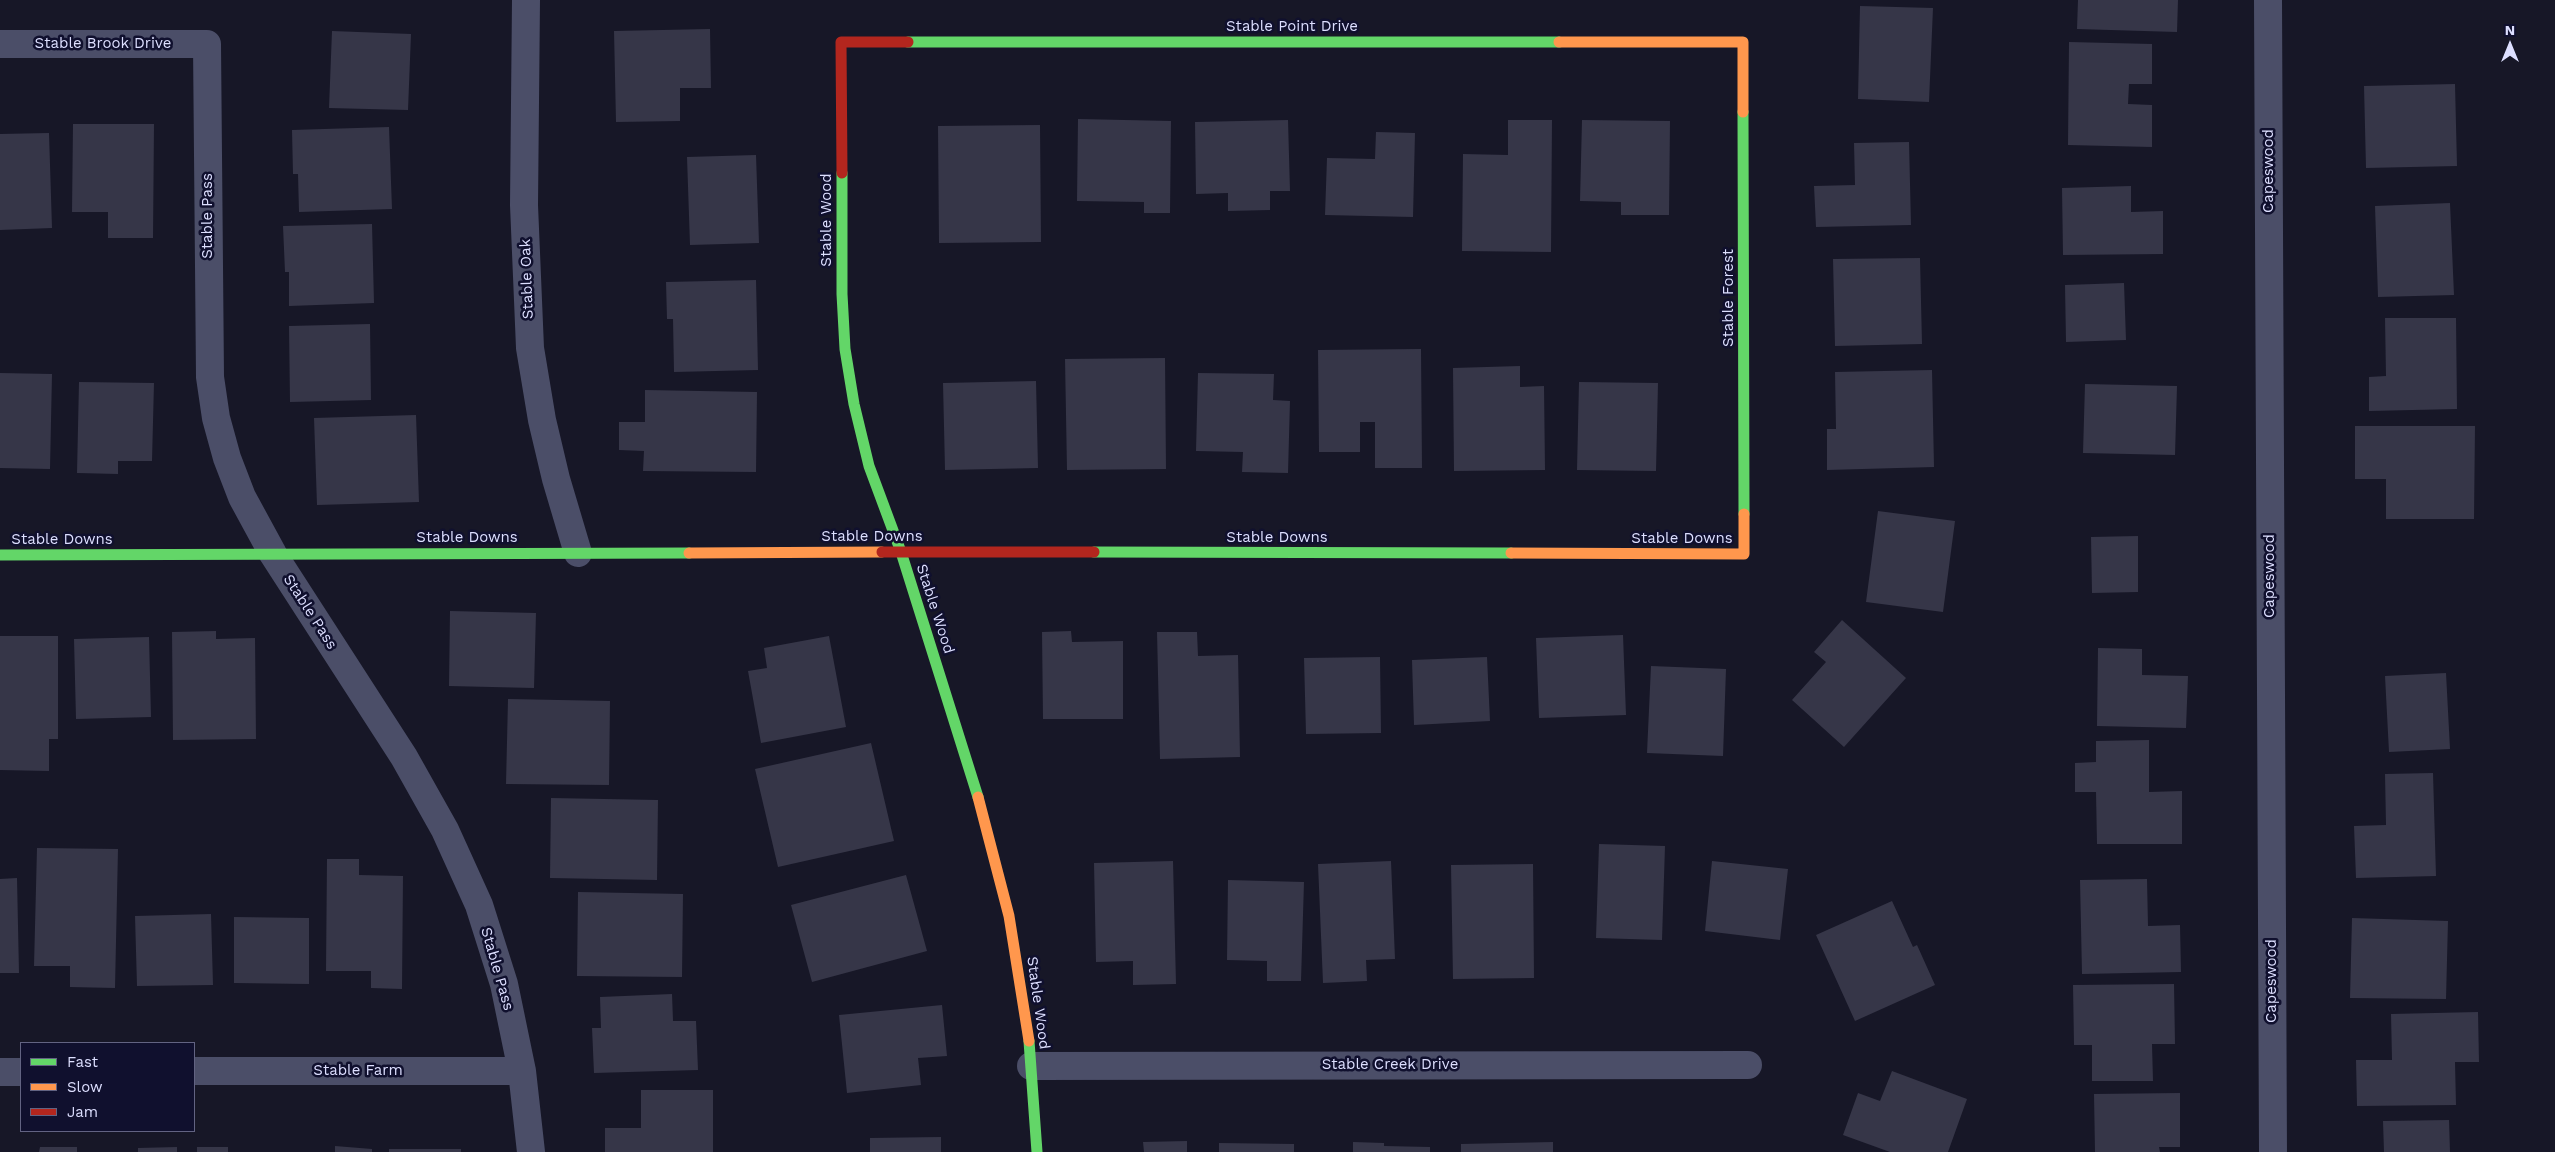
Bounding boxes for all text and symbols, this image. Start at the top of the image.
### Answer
street label: Stable Point Drive [1226,18,1358,36]
north arrow [2485,20,2535,70]
text: N [2505,22,2515,38]
street label: Stable Brook Drive [35,35,171,53]
street label: Capeswood [2260,129,2278,213]
street label: Stable Pass [199,173,217,259]
street label: Stable Wood [818,173,836,267]
street label: Stable Oak [517,239,537,319]
street label: Stable Forest [1720,249,1738,347]
street label: Stable Downs [821,528,923,546]
street label: Stable Downs [416,529,518,547]
street label: Stable Downs [1226,529,1328,547]
street label: Stable Downs [1631,530,1733,548]
street label: Stable Downs [11,531,113,549]
street label: Capeswood [2261,534,2279,618]
street label: Stable Wood [912,562,958,656]
street label: Stable Pass [279,571,341,653]
street label: Stable Pass [477,925,517,1013]
street label: Capeswood [2263,939,2281,1023]
street label: Stable Wood [1023,955,1053,1051]
legend [20,1042,195,1132]
text: Fast [67,1053,98,1071]
street label: Stable Creek Drive [1322,1056,1458,1074]
street label: Stable Farm [313,1062,403,1080]
text: Slow [67,1078,103,1096]
text: Jam [67,1103,98,1121]

